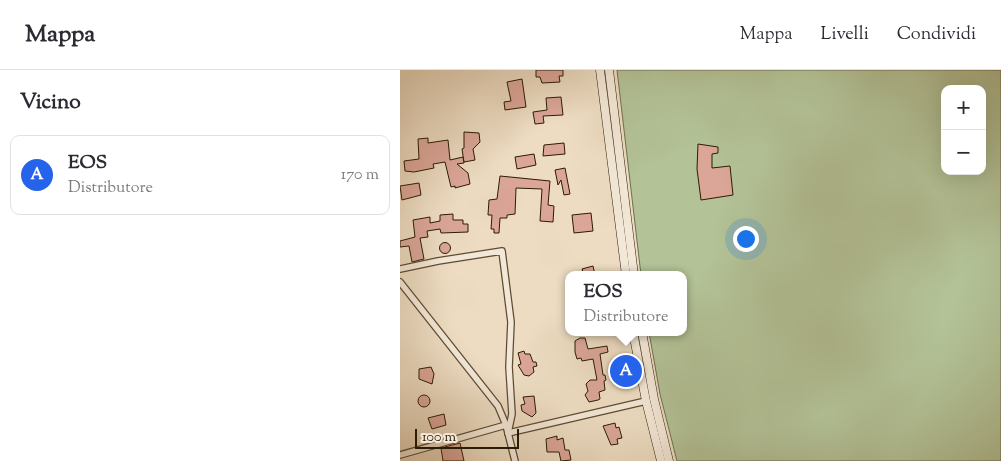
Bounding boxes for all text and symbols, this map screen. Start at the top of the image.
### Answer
text: Mappa [25,18,95,52]
text: Mappa [740,22,793,48]
text: Livelli [821,22,869,48]
text: Condividi [897,22,976,48]
map controls [941,85,986,175]
button: + [941,85,986,130]
text: Vicino [20,88,81,118]
button: − [941,130,986,175]
text: EOS [68,150,107,177]
text: A [31,164,44,187]
text: 170 m [341,164,379,187]
text: Distributore [68,177,153,200]
your location [733,226,759,252]
popup [565,271,687,336]
text: EOS [583,279,623,306]
text: Distributore [583,306,669,329]
pin: A [610,352,642,390]
scale bar [415,426,519,449]
text: 100 m [422,428,456,448]

